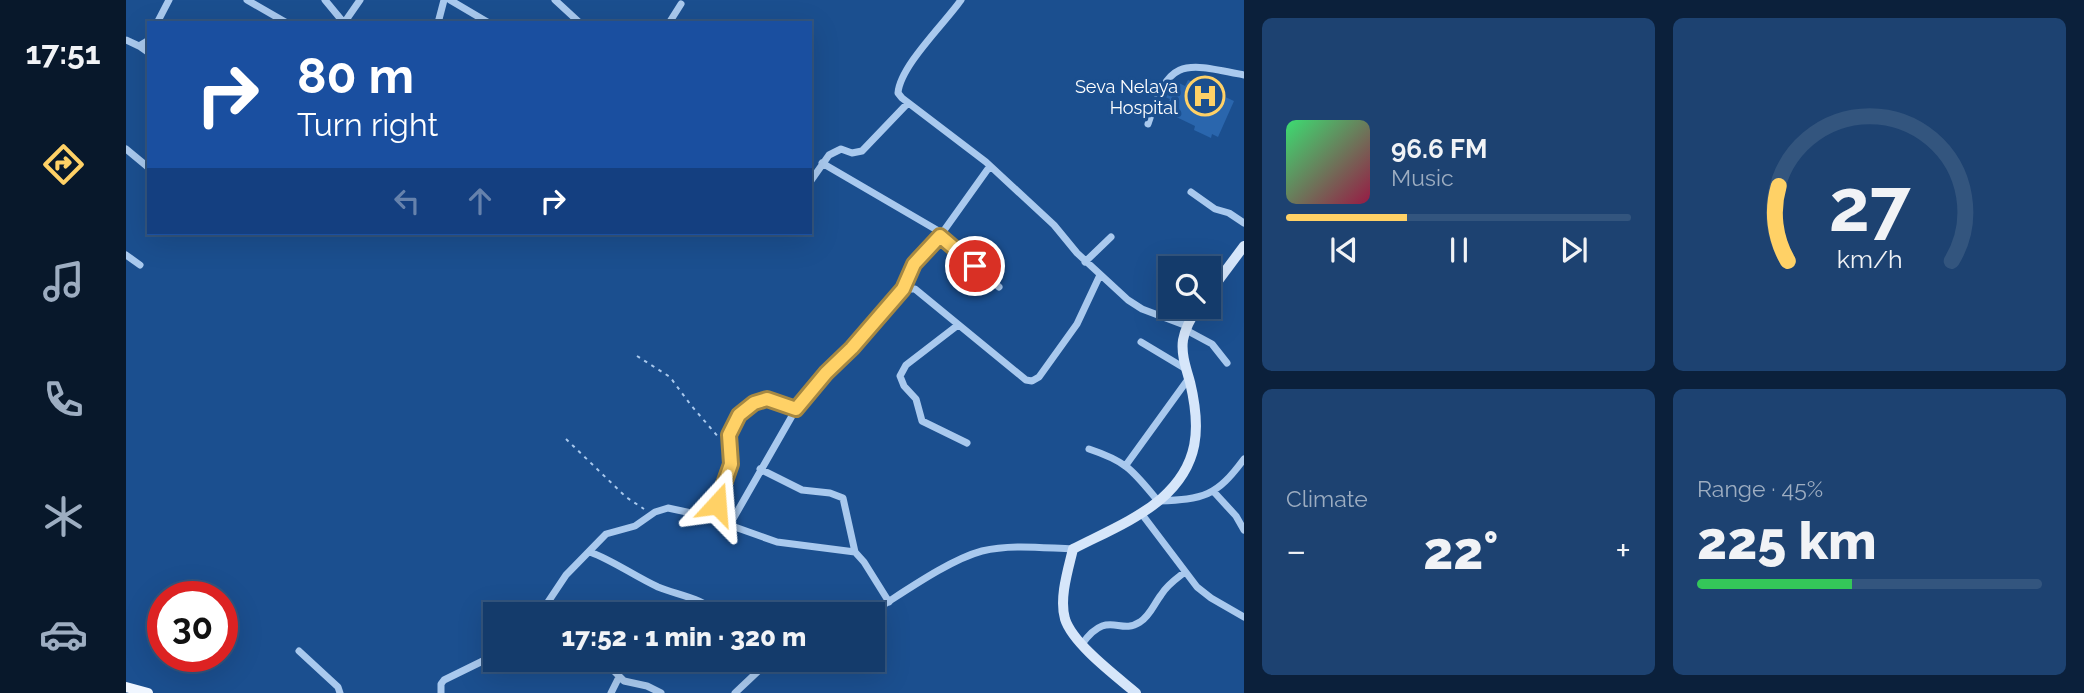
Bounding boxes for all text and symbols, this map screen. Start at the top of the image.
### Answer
text: 17:51 [25,34,101,71]
text: 80 m [297,47,414,104]
icon: right [182,49,273,140]
hospital icon: Seva Nelaya Hospital [1184,75,1226,117]
place label: Seva Nelaya Hospital [1075,76,1178,118]
text: Turn right [297,106,438,143]
text: 96.6 FM [1391,134,1487,164]
icon: directions [39,140,88,189]
text: 27 [1829,163,1911,248]
text: Music [1391,164,1454,191]
icon: left [388,182,426,220]
icon: ahead [461,182,499,220]
icon: right [534,182,572,220]
icon: previous [1325,231,1363,269]
icon: pause [1440,231,1478,269]
icon: next [1555,231,1593,269]
pin [945,236,1005,296]
text: km/h [1837,244,1902,274]
icon: arrive [956,247,994,285]
map controls [1158,256,1221,319]
button: search [1158,256,1221,319]
icon: music [39,257,88,306]
icon: phone [39,375,88,424]
position arrow [680,467,754,541]
text: Range · 45% [1697,475,1823,502]
text: Climate [1286,485,1368,512]
icon: climate [39,492,88,541]
text: 225 km [1697,510,1877,571]
text: 22° [1423,520,1499,581]
text: − [1286,528,1306,573]
text: + [1615,528,1631,573]
speed limit sign: 30 [147,581,238,672]
icon: car [39,610,88,659]
text: 17:52 · 1 min · 320 m [562,622,806,652]

